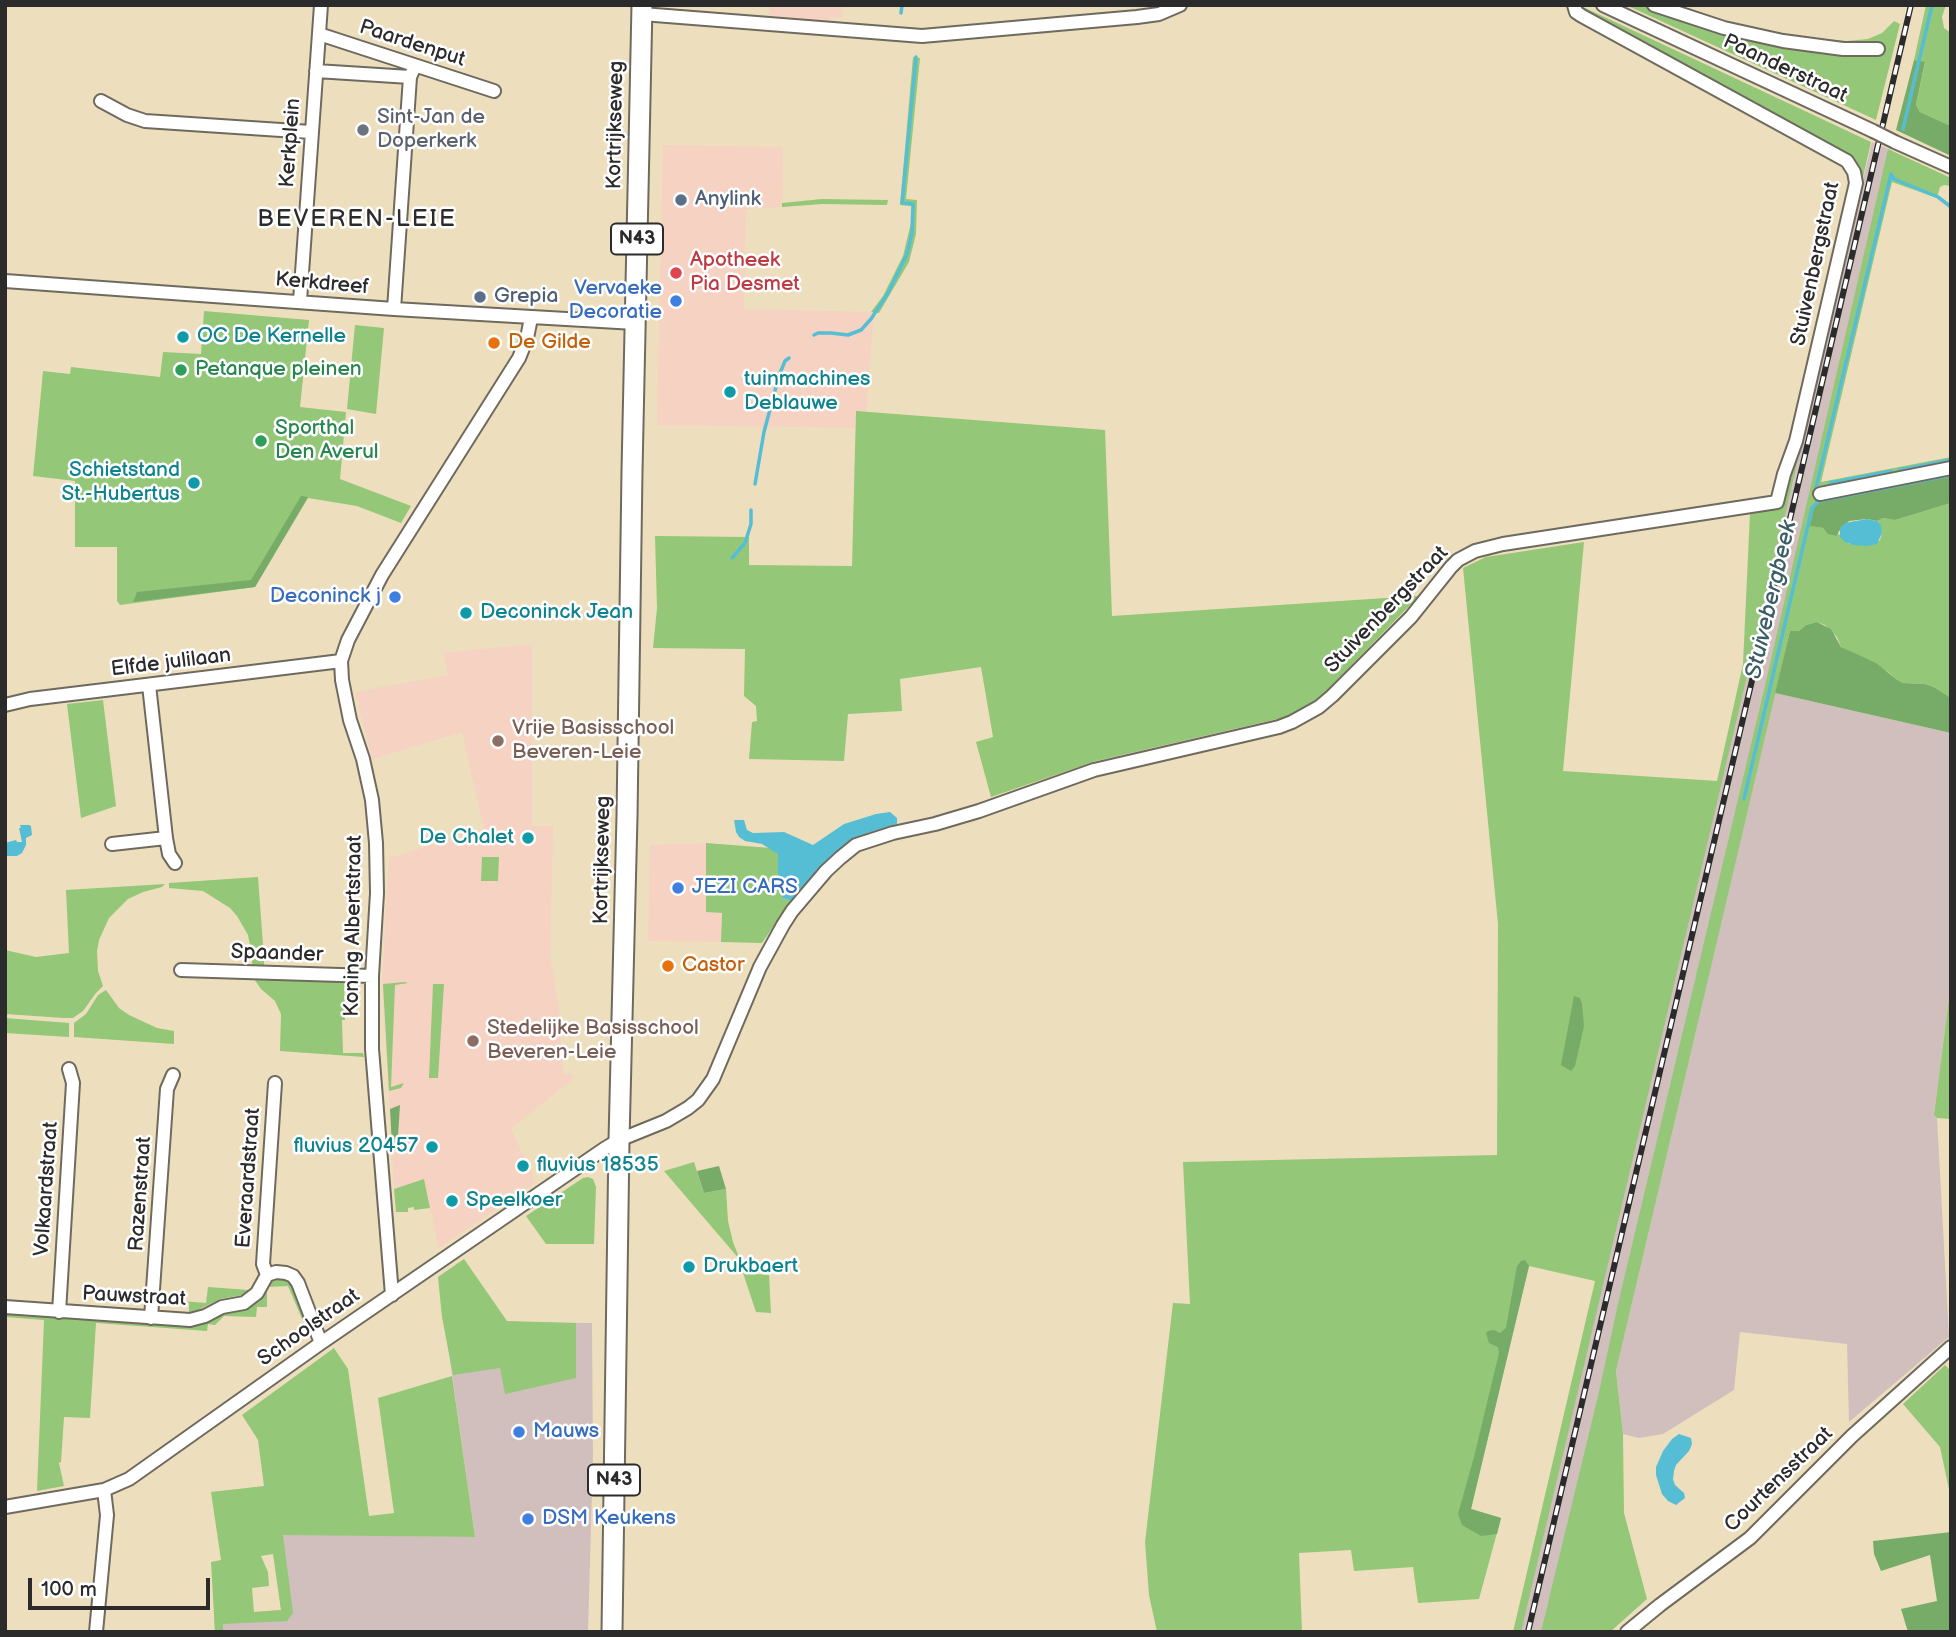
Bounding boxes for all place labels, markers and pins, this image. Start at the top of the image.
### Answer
place label: Sint-Jan de Doperkerk [377,105,485,155]
marker: Sint-Jan de Doperkerk [355,122,371,138]
place label: Anylink [695,187,761,213]
marker: Anylink [673,192,689,208]
place label: Apotheek Pia Desmet [690,248,800,298]
marker: Apotheek Pia Desmet [668,265,684,281]
place label: Vervaeke Decoratie [569,276,662,326]
place label: Grepia [494,284,558,310]
marker: Grepia [472,289,488,305]
marker: Vervaeke Decoratie [668,293,684,309]
place label: OC De Kernelle [197,324,346,350]
marker: OC De Kernelle [175,329,191,345]
place label: De Gilde [508,330,591,356]
marker: De Gilde [486,335,502,351]
place label: Petanque pleinen [195,357,362,383]
marker: Petanque pleinen [173,362,189,378]
place label: tuinmachines Deblauwe [744,367,870,417]
marker: tuinmachines Deblauwe [722,384,738,400]
place label: Sporthal Den Averul [275,416,379,466]
marker: Sporthal Den Averul [253,433,269,449]
place label: Schietstand St.-Hubertus [61,458,180,508]
marker: Schietstand St.-Hubertus [186,475,202,491]
place label: Deconinck j [270,584,381,610]
marker: Deconinck j [387,589,403,605]
place label: Deconinck Jean [480,600,633,626]
marker: Deconinck Jean [458,605,474,621]
place label: Vrije Basisschool Beveren-Leie [512,716,674,766]
marker: Vrije Basisschool Beveren-Leie [490,733,506,749]
place label: De Chalet [419,825,514,851]
marker: De Chalet [520,830,536,846]
place label: JEZI CARS [692,875,798,901]
marker: JEZI CARS [670,880,686,896]
place label: Castor [682,953,745,979]
marker: Castor [660,958,676,974]
place label: Stedelijke Basisschool Beveren-Leie [487,1016,699,1066]
marker: Stedelijke Basisschool Beveren-Leie [465,1033,481,1049]
place label: fluvius 20457 [294,1134,418,1160]
marker: fluvius 20457 [424,1139,440,1155]
place label: fluvius 18535 [537,1153,659,1179]
marker: fluvius 18535 [515,1158,531,1174]
place label: Speelkoer [466,1188,562,1214]
marker: Speelkoer [444,1193,460,1209]
place label: Drukbaert [703,1254,798,1280]
marker: Drukbaert [681,1259,697,1275]
place label: Mauws [533,1419,599,1445]
marker: Mauws [511,1424,527,1440]
place label: DSM Keukens [542,1506,676,1532]
marker: DSM Keukens [520,1511,536,1527]

